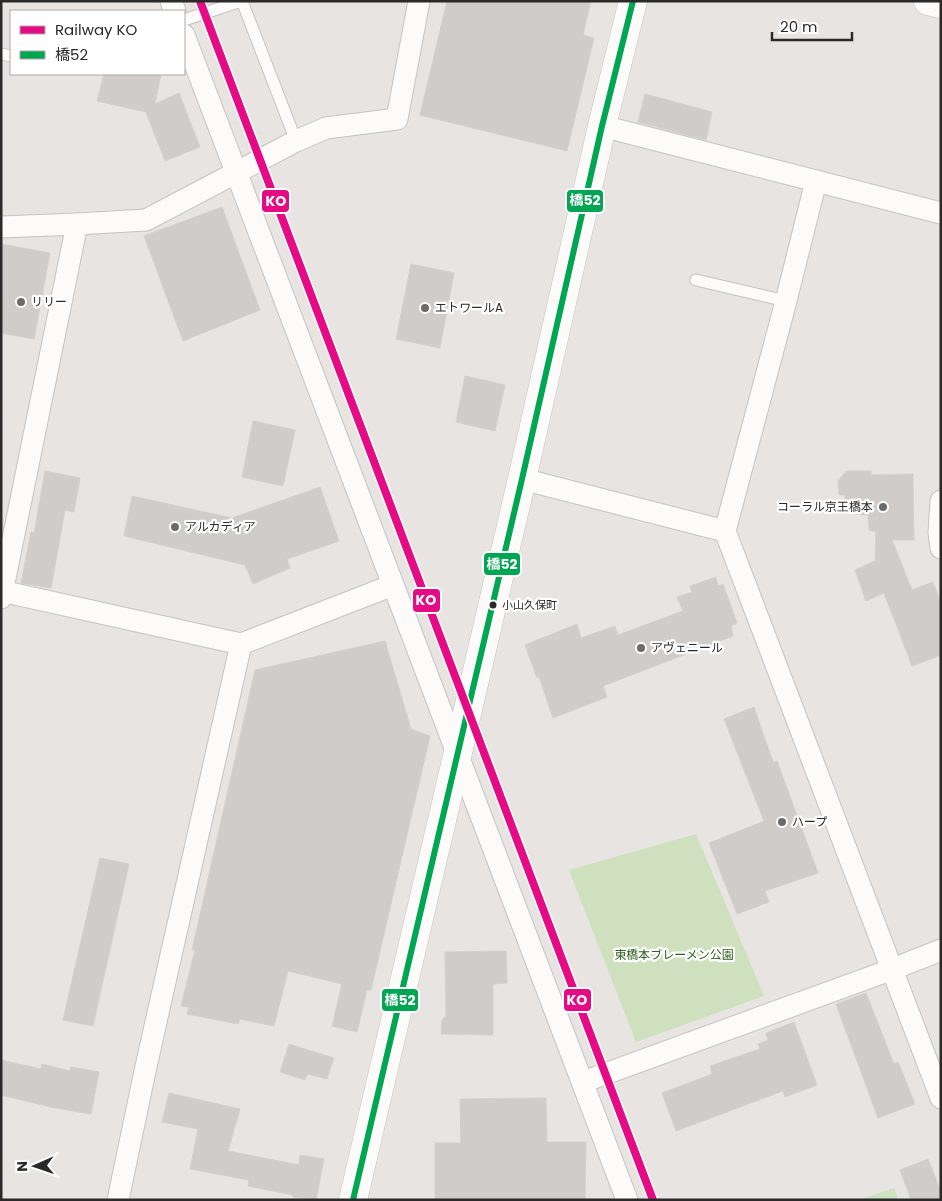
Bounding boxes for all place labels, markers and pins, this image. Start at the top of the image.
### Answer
place label: リリー [31,293,67,310]
marker: リリー [15,296,27,308]
place label: エトワールA [435,299,503,316]
marker: エトワールA [419,302,431,314]
place label: コーラル京王橋本 [777,498,873,515]
marker: コーラル京王橋本 [877,501,889,513]
place label: アルカディア [185,518,256,535]
marker: アルカディア [169,521,181,533]
place label: 小山久保町 [502,597,557,613]
marker: 小山久保町 [488,600,498,610]
place label: アヴェニール [651,639,723,656]
marker: アヴェニール [635,642,647,654]
place label: ハープ [792,813,827,830]
marker: ハープ [776,816,788,828]

